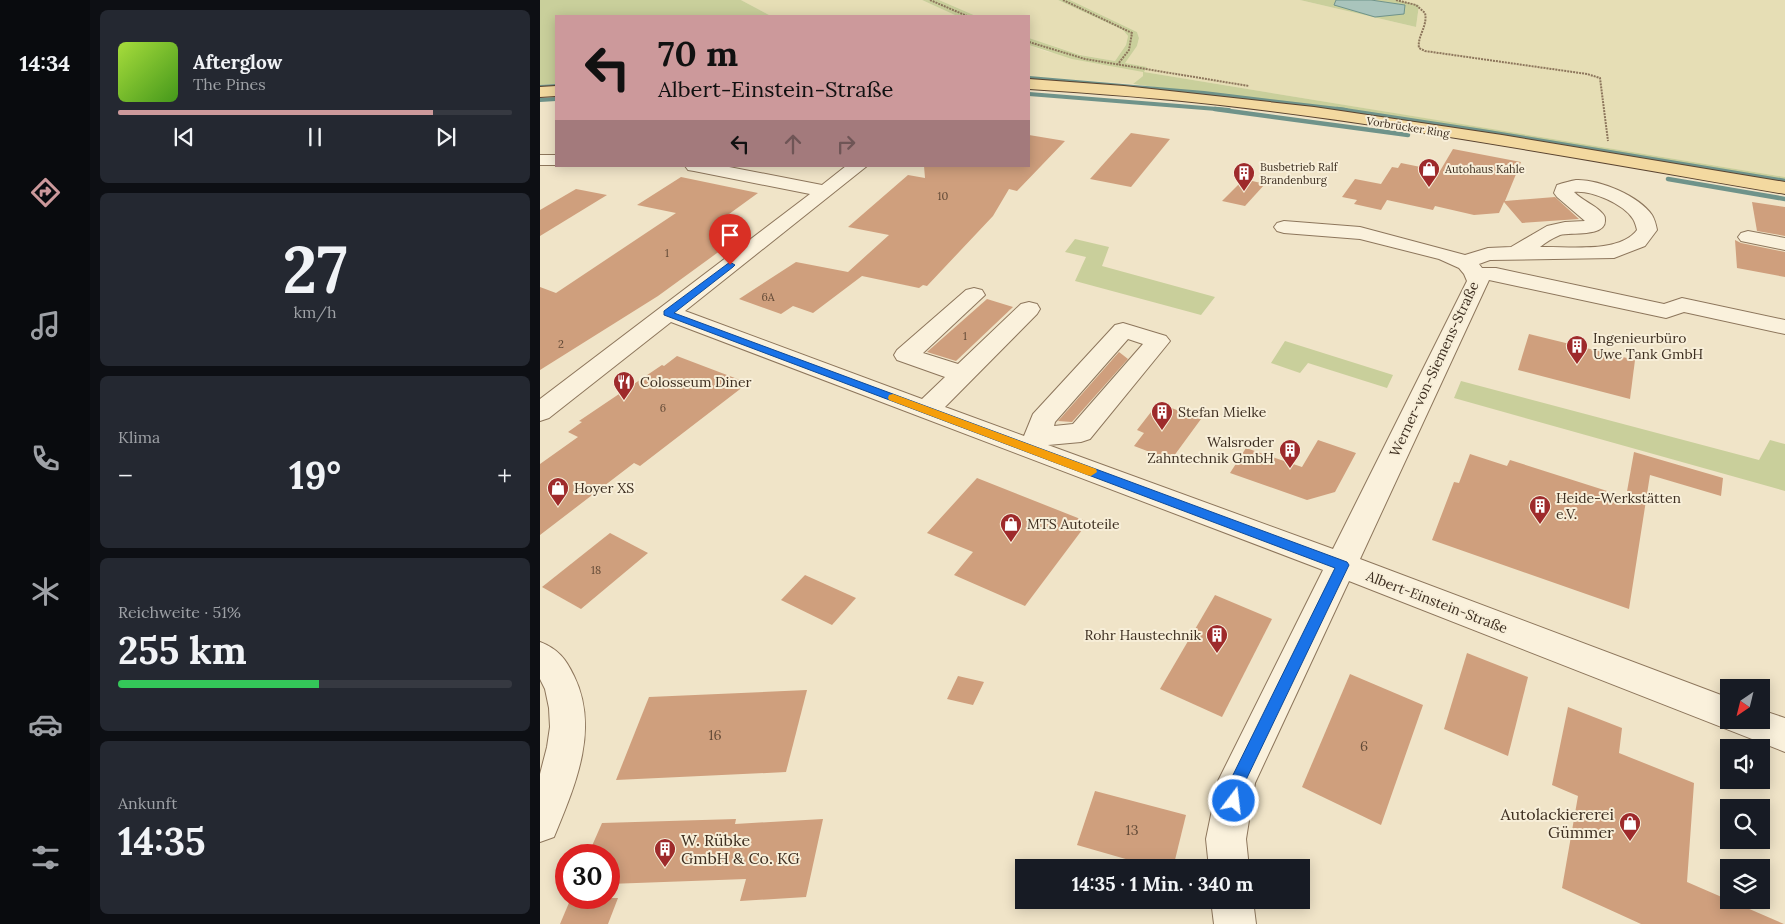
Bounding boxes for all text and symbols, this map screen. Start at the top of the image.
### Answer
text: 70 m [658,31,738,76]
icon: left [575,35,640,100]
text: 14:34 [20,49,70,77]
text: Afterglow [193,50,282,74]
text: The Pines [193,74,266,94]
text: Albert-Einstein-Straße [658,75,893,103]
street label: Vorbrücker Ring [1365,113,1451,141]
icon: previous [170,123,198,151]
icon: pause [301,123,329,151]
icon: next [432,123,460,151]
icon: left [726,130,754,158]
icon: ahead [779,130,807,158]
icon: right [832,130,860,158]
shop icon: Autohaus Kahle [1417,157,1441,188]
place label: Busbetrieb Ralf Brandenburg [1260,160,1339,187]
building icon: Busbetrieb Ralf Brandenburg [1232,161,1256,192]
place label: Autohaus Kahle [1444,162,1525,176]
icon: directions [28,175,63,210]
house number: 10 [938,189,949,203]
pin [709,214,751,265]
icon: arrive [716,221,744,249]
text: 27 [282,228,348,311]
house number: 1 [665,246,669,260]
street label: Werner-von-Siemens-Straße [1385,278,1483,460]
house number: 6A [761,290,776,304]
text: km/h [293,302,337,322]
icon: music [28,308,63,343]
house number: 1 [963,329,967,343]
place label: Ingenieurbüro Uwe Tank GmbH [1593,329,1703,363]
building icon: Ingenieurbüro Uwe Tank GmbH [1565,334,1589,365]
house number: 2 [558,337,564,351]
restaurant icon: Colosseum Diner [612,370,636,401]
place label: Colosseum Diner [640,373,752,391]
building icon: Stefan Mielke [1150,400,1174,431]
house number: 6 [660,401,666,415]
place label: Stefan Mielke [1178,403,1267,421]
text: Klima [118,427,160,447]
place label: Walsroder Zahntechnik GmbH [1147,433,1274,467]
building icon: Walsroder Zahntechnik GmbH [1278,438,1302,469]
icon: phone [28,441,63,476]
text: 19° [289,451,341,499]
text: − [118,458,133,494]
text: + [497,458,512,494]
shop icon: Hoyer XS [546,476,570,507]
place label: Hoyer XS [574,479,634,497]
place label: Heide-Werkstätten e.V. [1556,489,1682,523]
building icon: Heide-Werkstätten e.V. [1528,494,1552,525]
shop icon: MTS Autoteile [999,512,1023,543]
place label: MTS Autoteile [1027,515,1120,533]
house number: 18 [591,563,601,577]
street label: Albert-Einstein-Straße [1363,566,1511,637]
icon: climate [28,574,63,609]
text: Reichweite · 51% [118,602,241,622]
building icon: Rohr Haustechnik [1205,623,1229,654]
text: 255 km [118,626,247,674]
place label: Rohr Haustechnik [1084,626,1201,644]
north arrow [1720,679,1770,729]
map controls [1720,679,1770,909]
icon: car [28,707,63,742]
house number: 16 [708,726,722,744]
house number: 6 [1360,737,1368,755]
button: sound [1720,739,1770,789]
position arrow [1207,774,1259,826]
text: Ankunft [118,793,177,813]
button: search [1720,799,1770,849]
place label: Autolackiererei Gümmer [1500,804,1614,842]
shop icon: Autolackiererei Gümmer [1618,811,1642,842]
text: 14:35 [118,817,206,865]
house number: 13 [1126,821,1139,839]
place label: W. Rübke GmbH & Co. KG [681,830,800,868]
building icon: W. Rübke GmbH & Co. KG [653,837,677,868]
icon: filters [28,840,63,875]
speed limit sign: 30 [555,844,620,909]
button: layers [1720,859,1770,909]
text: 14:35 · 1 Min. · 340 m [1072,872,1253,896]

